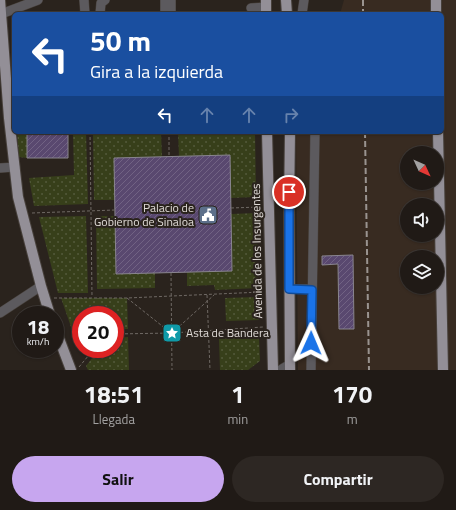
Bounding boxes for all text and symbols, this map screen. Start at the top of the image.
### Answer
text: 50 m [90,19,151,62]
icon: left [24,28,76,80]
text: Gira a la izquierda [90,58,223,85]
icon: left [154,104,176,126]
icon: ahead [196,104,218,126]
icon: ahead [238,104,260,126]
icon: right [280,104,302,126]
north arrow [400,146,444,190]
map controls [400,146,444,294]
pin [272,175,306,209]
icon: arrive [278,181,300,203]
street label: Avenida de los Insurgentes [246,183,267,319]
place label: Palacio de Gobierno de Sinaloa [94,198,194,231]
button: sound [400,198,444,242]
public building icon: Palacio de Gobierno de Sinaloa [197,204,219,226]
button: layers [400,250,444,294]
speed limit sign: 20 [72,306,124,358]
text: 18 [27,311,49,342]
place icon: Asta de Bandera [161,322,183,344]
position arrow [290,322,332,364]
place label: Asta de Bandera [186,323,269,342]
text: km/h [27,334,49,349]
text: 18:51 [84,376,144,412]
text: 1 [231,376,245,412]
text: 170 [332,376,372,412]
text: Llegada [93,409,135,429]
text: min [227,409,248,429]
text: m [347,409,358,429]
button: Salir [12,456,224,502]
button: Compartir [232,456,444,502]

